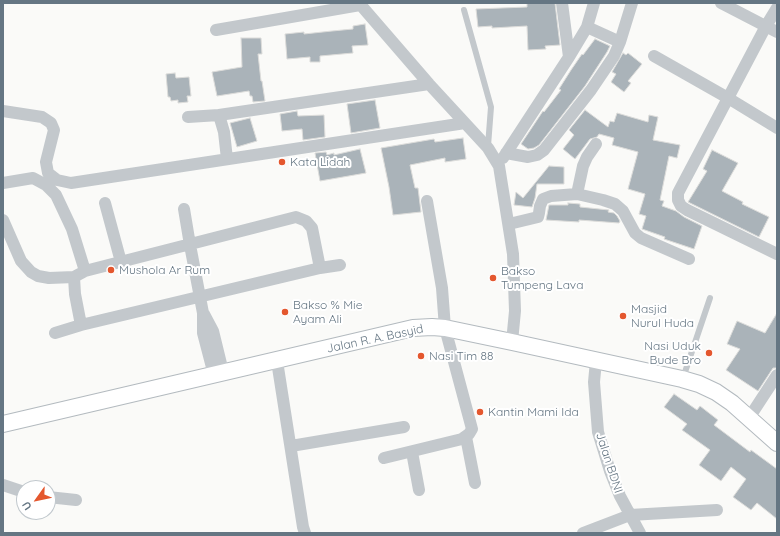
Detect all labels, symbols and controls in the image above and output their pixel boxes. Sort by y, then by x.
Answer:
place label: Kata Lidah [290,155,350,169]
marker: Kata Lidah [277,157,287,167]
place label: Mushola Ar Rum [119,263,210,277]
place label: Bakso Tumpeng Lava [501,264,583,292]
marker: Mushola Ar Rum [106,265,116,275]
marker: Bakso Tumpeng Lava [488,273,498,283]
place label: Bakso % Mie Ayam Ali [293,298,362,326]
place label: Masjid Nurul Huda [631,302,694,330]
marker: Bakso % Mie Ayam Ali [280,307,290,317]
marker: Masjid Nurul Huda [618,311,628,321]
street label: Jalan R. A. Basyid [325,322,425,356]
place label: Nasi Uduk Bude Bro [644,339,701,367]
marker: Nasi Uduk Bude Bro [704,348,714,358]
place label: Nasi Tim 88 [429,349,493,363]
marker: Nasi Tim 88 [416,351,426,361]
place label: Kantin Mami Ida [488,405,579,419]
marker: Kantin Mami Ida [475,407,485,417]
street label: Jalan BDNI [592,431,626,495]
north arrow [16,480,56,520]
text: U [19,499,35,513]

